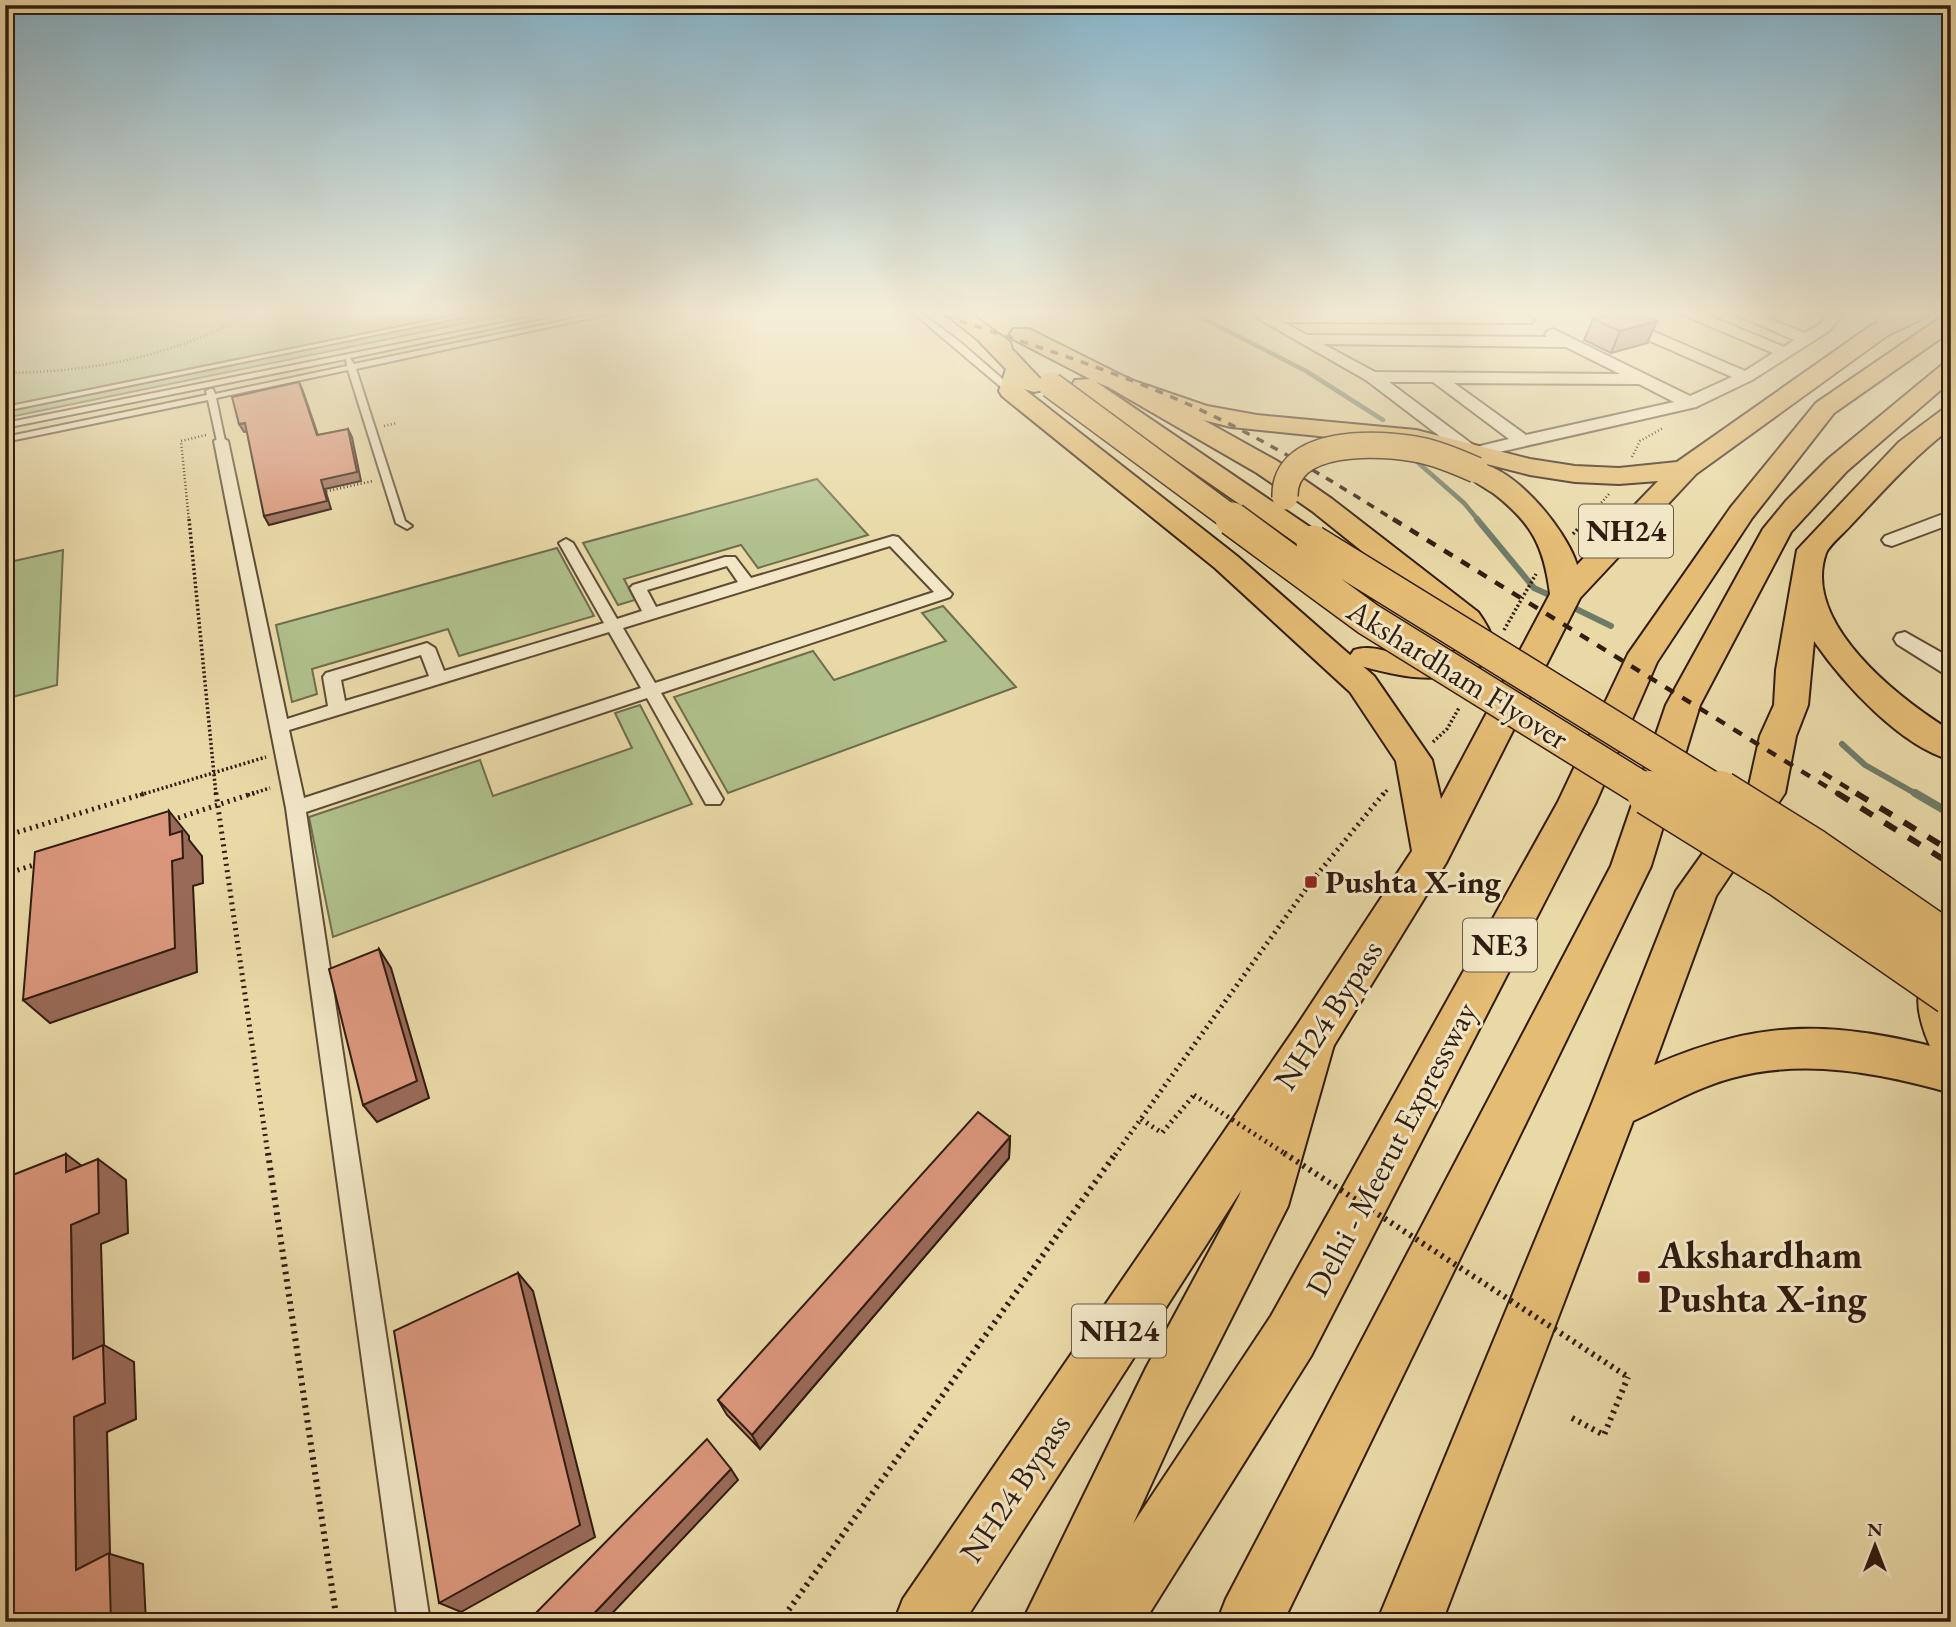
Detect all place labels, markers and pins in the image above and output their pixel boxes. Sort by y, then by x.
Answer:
place label: Pushta X-ing [1325,861,1502,903]
marker: Pushta X-ing [1303,874,1319,890]
place label: Akshardham Pushta X-ing [1657,1230,1868,1323]
marker: Akshardham Pushta X-ing [1636,1269,1652,1285]

